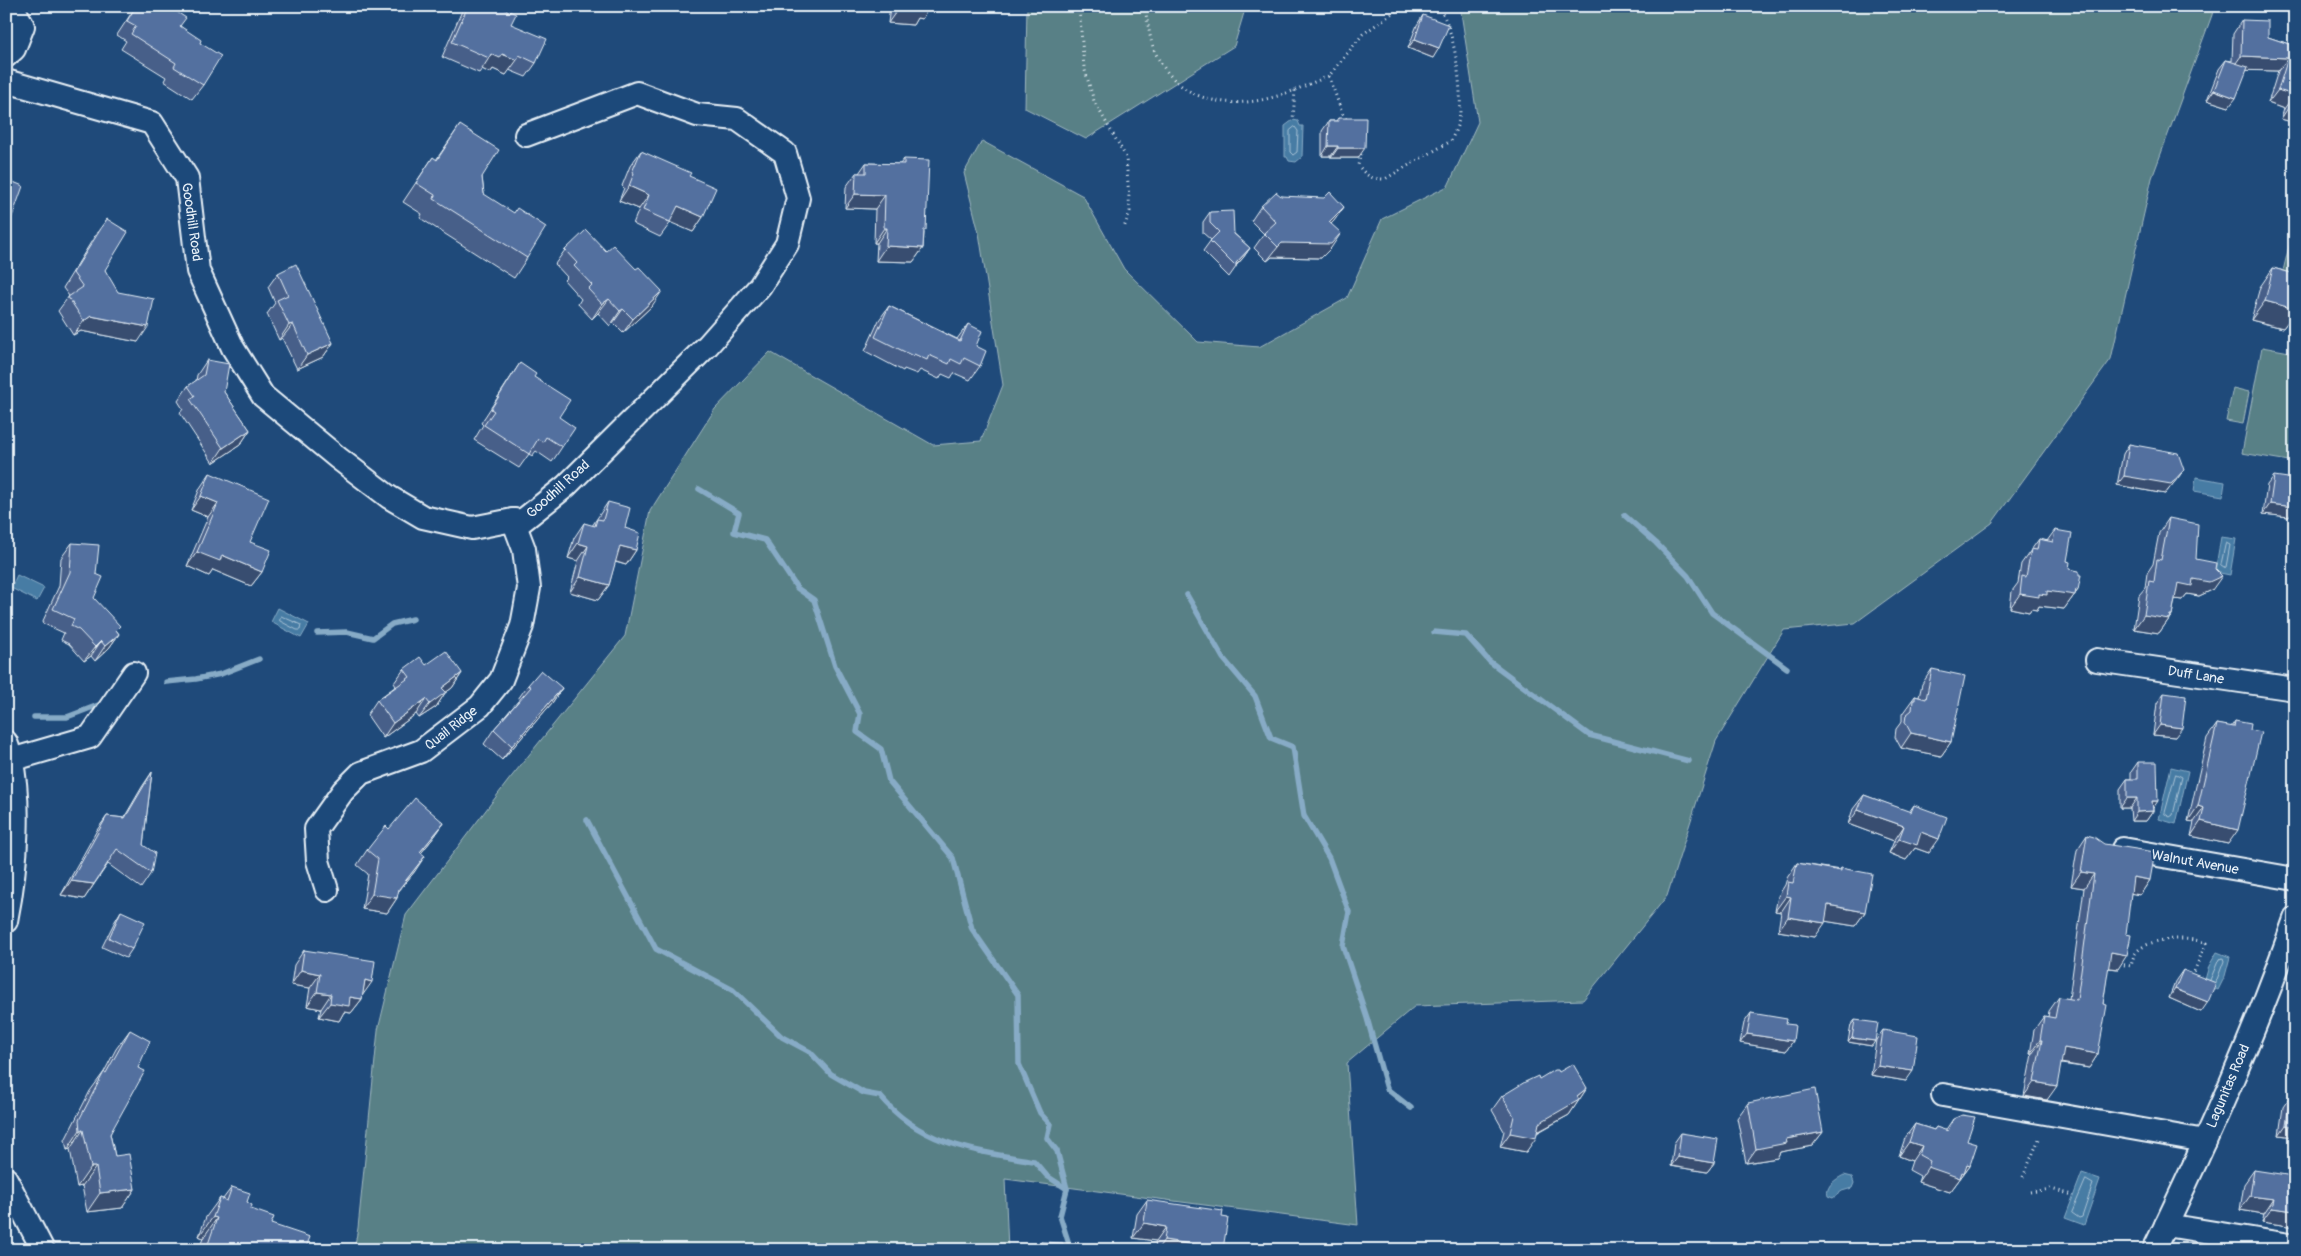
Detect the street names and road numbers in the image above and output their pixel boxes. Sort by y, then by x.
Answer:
street label: Goodhill Road [178,182,206,262]
street label: Goodhill Road [523,456,593,522]
street label: Duff Lane [2167,662,2225,688]
street label: Quail Ridge [421,702,481,754]
street label: Walnut Avenue [2150,846,2240,878]
street label: Lagunitas Road [2203,1041,2253,1130]

